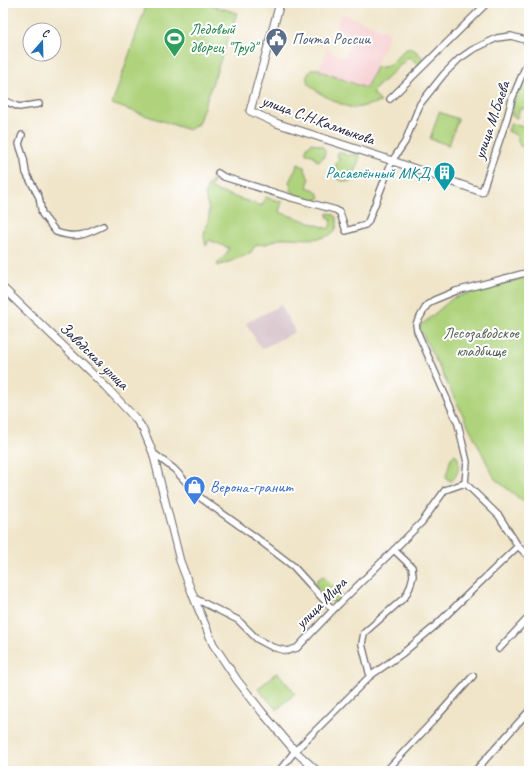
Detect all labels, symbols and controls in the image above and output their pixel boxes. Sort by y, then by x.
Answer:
place label: Ледовый дворец "Труд" [190,19,261,57]
north arrow [22,22,62,62]
text: С [40,25,52,41]
sports icon: Ледовый дворец "Труд" [162,25,188,58]
public building icon: Почта России [264,26,290,59]
place label: Почта России [292,29,371,49]
street label: улица М.Баева [469,77,515,163]
street label: улица С.Н.Калмыкова [258,90,379,150]
building icon: Расаелённый МКД [432,160,458,193]
place label: Расаелённый МКД [326,163,431,183]
street label: Заводская улица [55,318,134,395]
park label: Лесозаводское кладбище [443,323,521,361]
shop icon: Верона-гранит [182,474,208,507]
place label: Верона-гранит [210,477,295,497]
street label: улица Мира [290,572,352,634]

